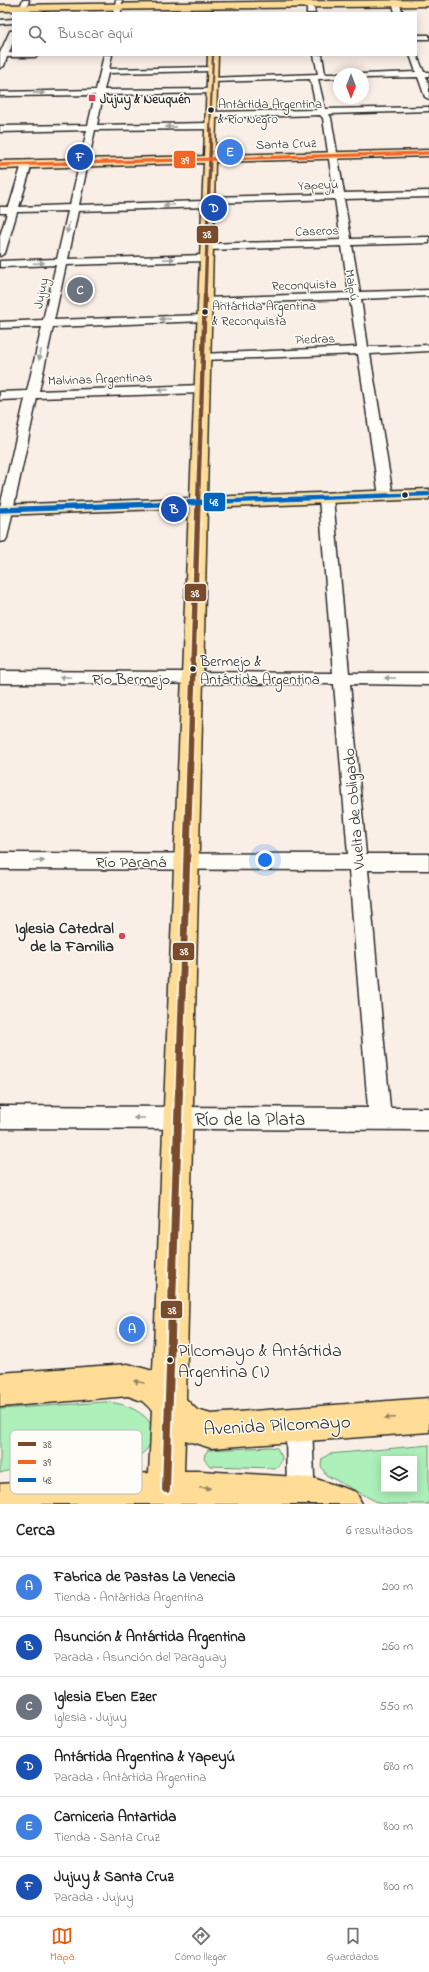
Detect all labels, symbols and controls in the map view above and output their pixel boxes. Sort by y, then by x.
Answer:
search box [12,12,417,56]
icon: search [26,23,48,45]
text: Buscar aquí [58,23,133,45]
north arrow [333,68,369,104]
one-way arrow [33,90,46,96]
place label: Jujuy & Neuquén [100,90,191,111]
marker: Jujuy & Neuquén [87,93,97,103]
place label: Antártida Argentina & Río Negro [218,95,322,130]
marker: Antártida Argentina & Río Negro [206,105,216,115]
one-way arrow [164,124,177,130]
street label: Santa Cruz [256,134,317,155]
pin: E [217,137,243,167]
pin: F [67,142,93,172]
line badge: 39 [173,150,196,169]
text: 39 [180,153,190,169]
street label: Yapeyú [297,175,339,197]
pin: D [201,193,227,223]
one-way arrow [162,202,175,208]
street label: Caseros [295,221,340,242]
one-way arrow [65,222,71,234]
line badge: 38 [196,225,219,244]
text: 38 [202,227,212,243]
one-way arrow [163,256,176,262]
one-way arrow [33,259,45,266]
street label: Maipú [340,268,363,302]
pin: C [67,275,93,305]
street label: Reconquista [271,275,337,296]
street label: Jujuy [29,276,55,311]
place label: Antártida Argentina & Reconquista [212,297,316,331]
marker: Antártida Argentina & Reconquista [200,307,210,317]
one-way arrow [159,316,171,323]
street label: Piedras [295,329,336,350]
one-way arrow [37,349,43,361]
street label: Malvinas Argentinas [47,368,153,392]
one-way arrow [156,387,169,393]
unlabelled marker [400,490,410,500]
line badge: 48 [203,492,226,512]
pin: B [161,494,187,524]
text: 48 [209,495,219,511]
line badge: 38 [184,583,207,602]
text: 38 [190,586,200,602]
place label: Bermejo & Antártida Argentina [199,651,320,692]
marker: Bermejo & Antártida Argentina [188,664,198,674]
street label: Río Bermejo [92,668,170,692]
one-way arrow [58,674,71,680]
one-way arrow [383,675,396,681]
street label: Vuelta de Obligado [338,747,372,872]
your location [255,850,275,870]
street label: Río Paraná [96,851,166,875]
one-way arrow [33,858,46,864]
place label: Iglesia Catedral de la Familia [15,917,114,959]
marker: Iglesia Catedral de la Familia [117,931,127,941]
line badge: 38 [172,942,195,961]
text: 38 [179,944,189,960]
street label: Río de la Plata [195,1107,305,1134]
one-way arrow [132,1115,145,1121]
line badge: 38 [160,1300,183,1319]
text: 38 [167,1303,177,1319]
pin: A [119,1314,145,1344]
place label: Pilcomayo & Antártida Argentina (I) [178,1339,342,1387]
marker: Pilcomayo & Antártida Argentina (I) [165,1355,175,1365]
one-way arrow [133,1378,145,1384]
street label: Avenida Pilcomayo [203,1409,352,1445]
one-way arrow [384,1414,396,1421]
legend [10,1430,142,1494]
text: 38 [43,1437,52,1453]
text: 39 [43,1455,52,1471]
map controls [381,1456,417,1492]
button: layers [381,1456,417,1492]
text: 48 [43,1473,52,1489]
one-way arrow [199,1485,212,1491]
text: Cerca [16,1518,55,1543]
text: 6 resultados [346,1521,413,1540]
text: Fabrica de Pastas La Venecia [54,1566,235,1588]
text: A [25,1577,33,1596]
text: 200 m [382,1577,413,1596]
text: Tienda · Antártida Argentina [54,1588,204,1607]
text: Asunción & Antártida Argentina [54,1626,246,1648]
text: B [25,1637,33,1656]
text: 260 m [382,1637,413,1656]
text: Parada · Asunción del Paraguay [54,1648,226,1667]
text: Iglesia Eben Ezer [54,1686,157,1708]
text: C [25,1697,33,1716]
text: 550 m [379,1697,413,1716]
text: Iglesia · Jujuy [54,1708,127,1727]
text: Antártida Argentina & Yapeyú [54,1746,235,1768]
text: D [24,1757,34,1776]
text: 680 m [383,1757,413,1776]
text: Parada · Antártida Argentina [54,1768,206,1787]
text: Carniceria Antartida [54,1806,176,1828]
text: E [25,1817,33,1836]
text: 800 m [384,1817,413,1836]
text: Tienda · Santa Cruz [54,1828,160,1847]
text: Jujuy & Santa Cruz [54,1866,174,1888]
text: F [25,1877,33,1896]
text: 800 m [384,1877,413,1896]
text: Parada · Jujuy [54,1888,133,1907]
tab: Mapa [50,1925,75,1965]
tab: Cómo llegar [175,1925,227,1965]
tab: Guardados [327,1925,379,1965]

